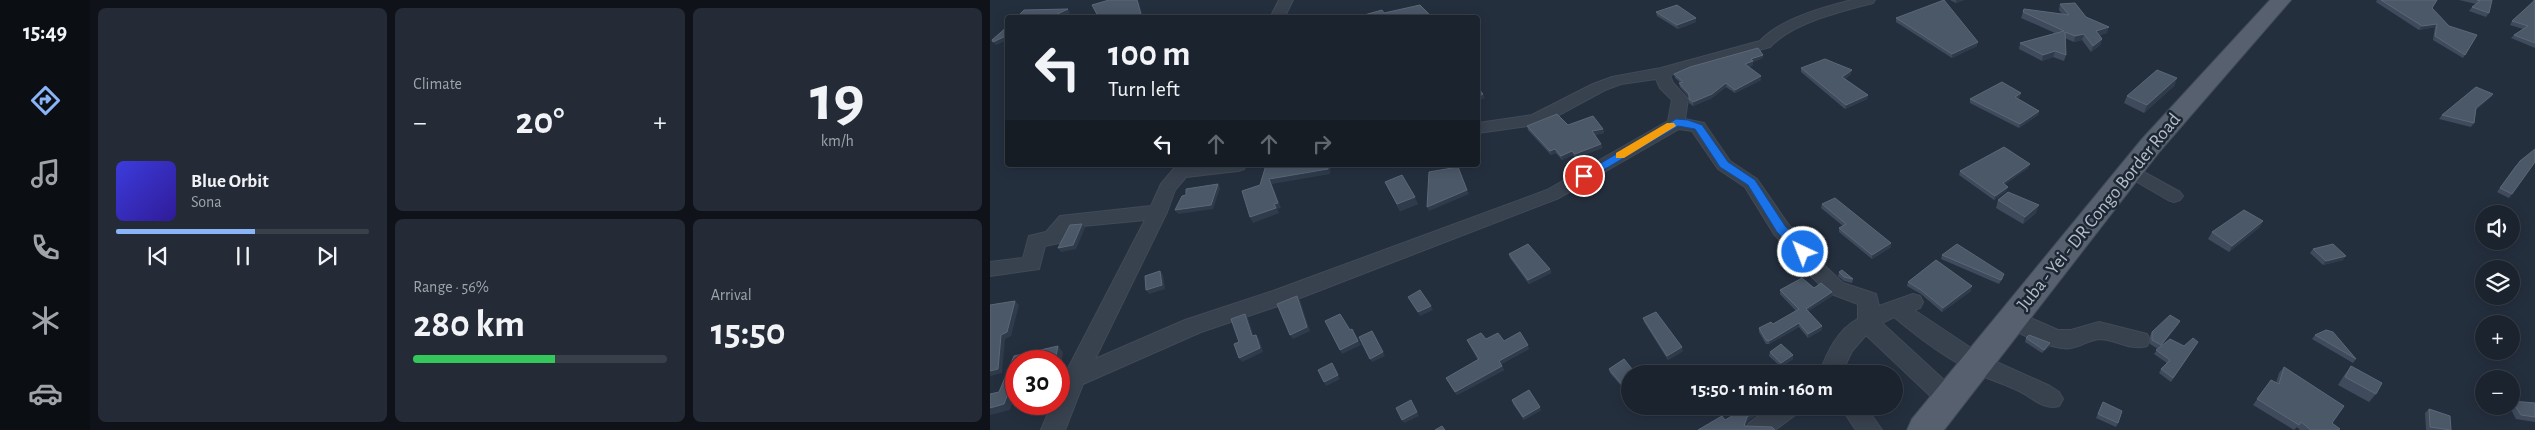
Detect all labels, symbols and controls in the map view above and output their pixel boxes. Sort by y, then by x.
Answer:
text: 15:49 [23,21,67,43]
icon: left [1025,35,1090,100]
text: 100 m [1108,37,1191,72]
text: 19 [810,67,865,132]
text: Climate [413,76,462,92]
text: Turn left [1108,78,1180,100]
icon: directions [28,83,63,118]
text: 20° [516,103,564,141]
text: − [413,109,427,137]
text: + [653,109,667,137]
street label: Juba - Yei - DR Congo Border Road [2014,110,2184,314]
icon: left [1149,130,1177,158]
icon: ahead [1202,130,1230,158]
icon: ahead [1255,130,1283,158]
icon: right [1308,130,1336,158]
text: km/h [821,133,854,149]
pin [1563,155,1605,197]
icon: music [28,156,63,191]
icon: arrive [1570,162,1598,190]
text: Blue Orbit [191,172,269,191]
text: Sona [191,194,222,210]
map controls [2475,205,2520,415]
button: sound [2475,205,2520,250]
position arrow [1776,225,1828,277]
icon: phone [28,230,63,265]
icon: previous [144,242,172,270]
icon: pause [229,242,257,270]
icon: next [313,242,341,270]
button: layers [2475,260,2520,305]
text: Range · 56% [413,279,489,295]
text: Arrival [711,287,752,303]
icon: climate [28,303,63,338]
text: 280 km [413,306,525,344]
text: 15:50 [711,314,786,352]
button: + [2475,315,2520,360]
speed limit sign: 30 [1005,350,1070,415]
button: − [2475,370,2520,415]
icon: car [28,376,63,411]
text: 15:50 · 1 min · 160 m [1691,380,1833,399]

